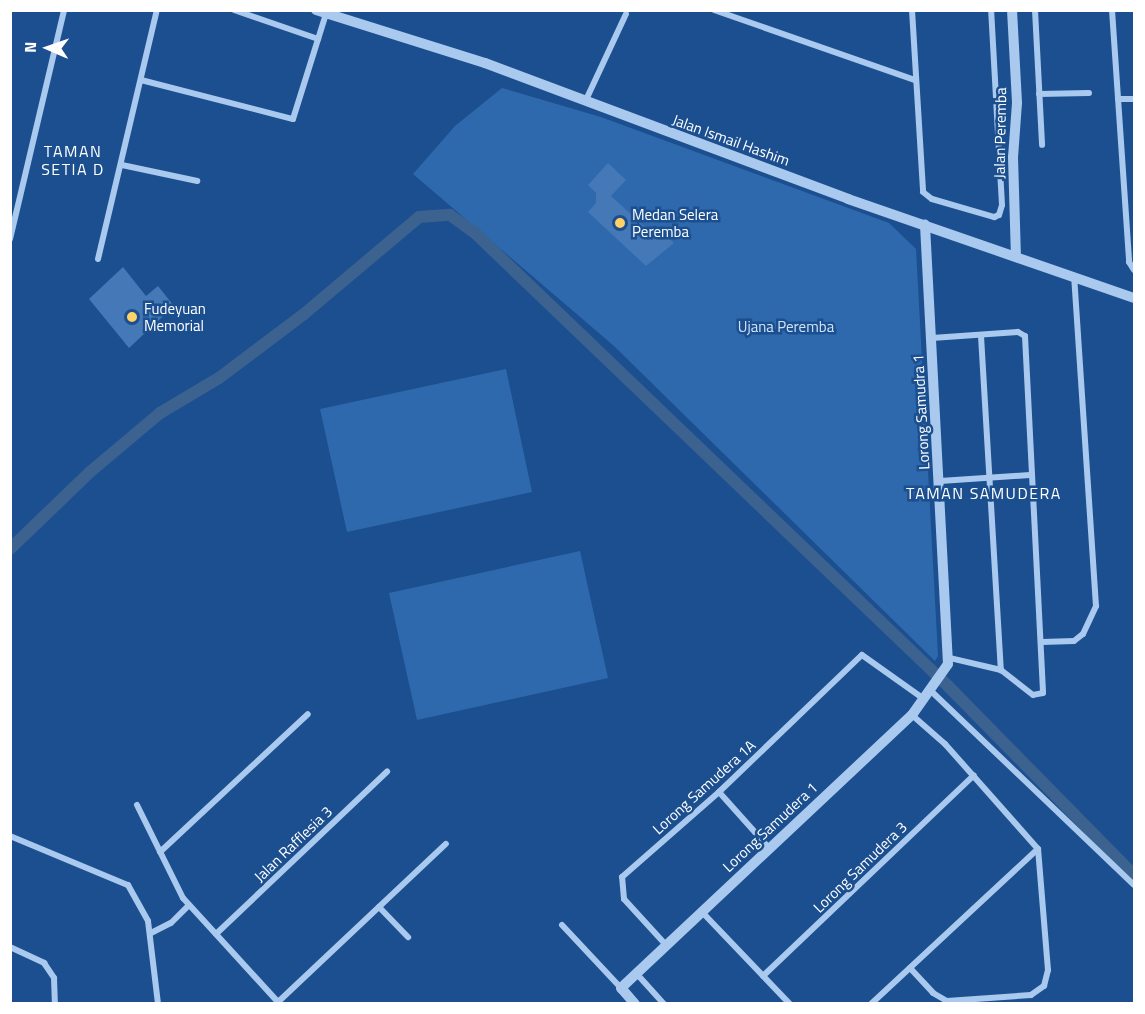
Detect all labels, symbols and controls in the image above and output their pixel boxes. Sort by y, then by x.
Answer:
north arrow [18,18,78,78]
text: N [18,41,42,53]
street label: Jalan Peremba [990,87,1010,179]
street label: Jalan Ismail Hashim [670,110,792,170]
district label: TAMAN SETIA D [41,141,105,179]
place label: Medan Selera Peremba [632,205,718,240]
marker: Medan Selera Peremba [613,216,627,230]
place label: Fudeyuan Memorial [144,299,206,334]
marker: Fudeyuan Memorial [125,310,139,324]
park label: Ujana Peremba [738,318,834,336]
street label: Lorong Samudra 1 [909,354,933,470]
district label: TAMAN SAMUDERA [906,483,1062,503]
street label: Lorong Samudera 1A [649,736,759,838]
street label: Lorong Samudera 1 [719,778,821,876]
street label: Jalan Rafflesia 3 [250,802,336,886]
street label: Lorong Samudera 3 [809,818,911,916]

